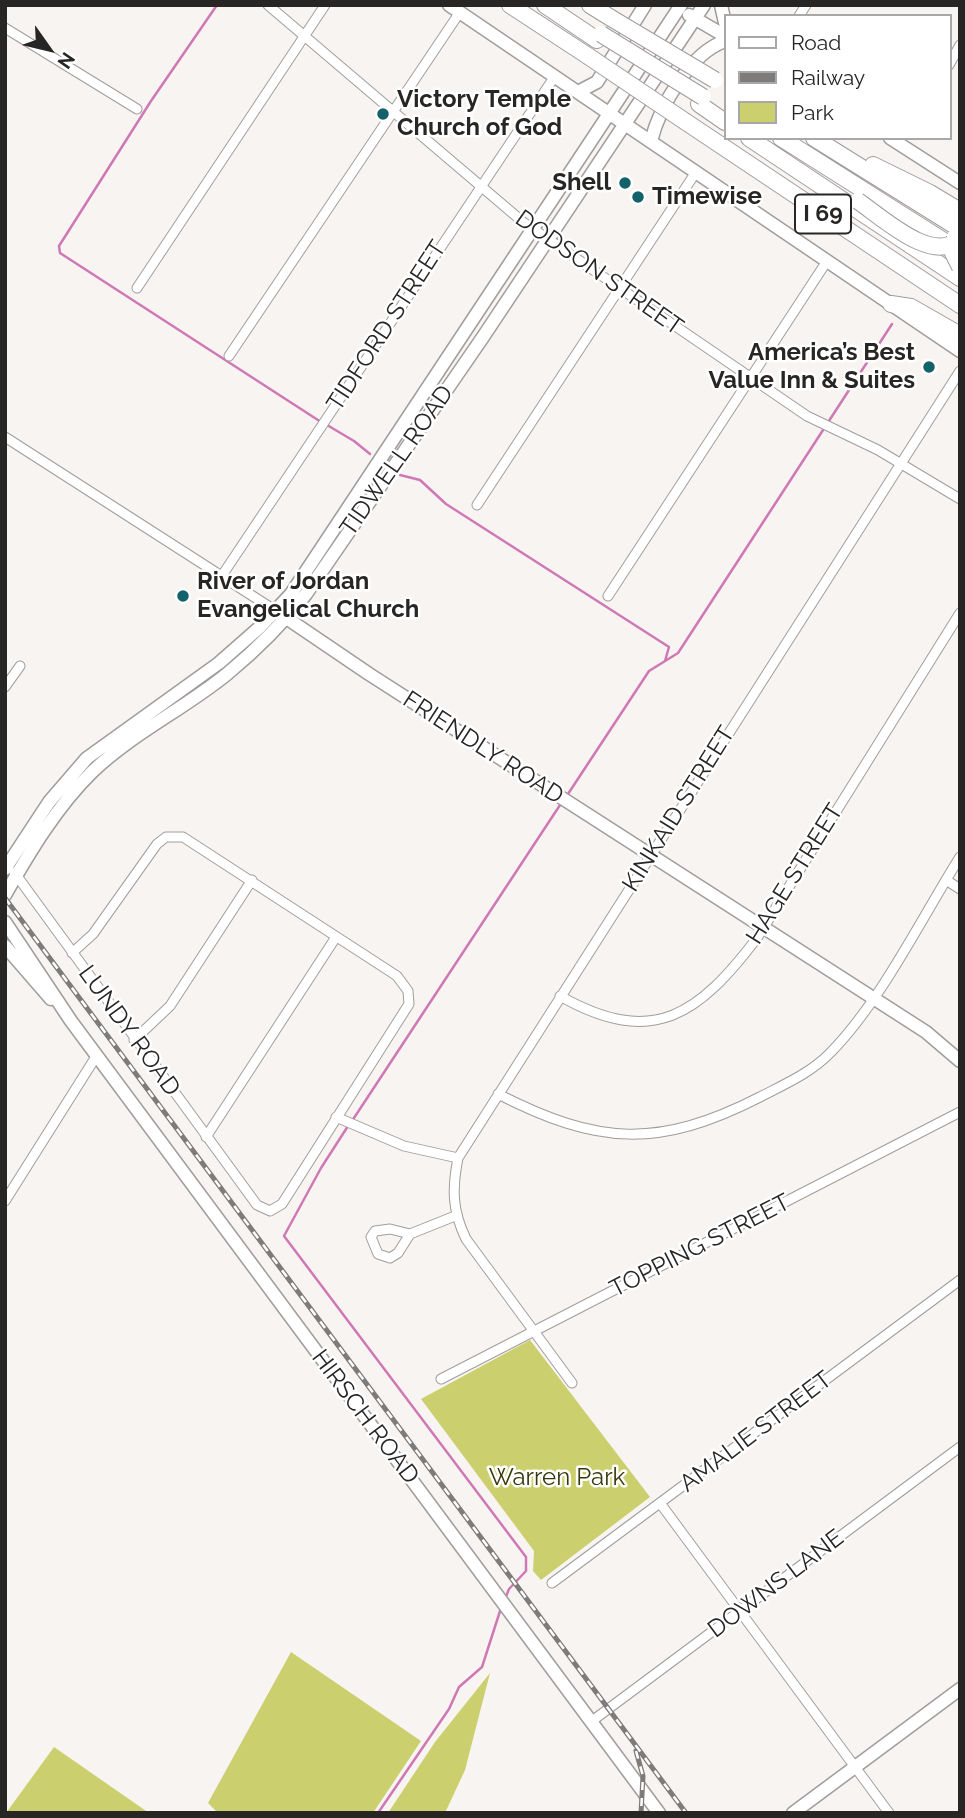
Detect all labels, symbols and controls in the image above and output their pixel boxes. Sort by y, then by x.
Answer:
north arrow [14,14,84,84]
legend [724,14,951,140]
text: Road [791,30,841,55]
text: N [53,49,80,73]
text: Railway [791,65,865,90]
place label: Victory Temple Church of God [397,86,571,142]
text: Park [791,100,834,125]
marker: Victory Temple Church of God [375,106,391,122]
place label: Shell [552,169,611,197]
marker: Shell [617,175,633,191]
place label: Timewise [652,183,762,211]
marker: Timewise [630,189,646,205]
road number: I 69 [795,195,851,234]
street label: DODSON STREET [510,204,688,342]
street label: TIDFORD STREET [321,235,453,417]
place label: America’s Best Value Inn & Suites [708,339,915,395]
marker: America’s Best Value Inn & Suites [921,359,937,375]
street label: TIDWELL ROAD [334,380,460,542]
place label: River of Jordan Evangelical Church [197,568,419,624]
marker: River of Jordan Evangelical Church [175,588,191,604]
street label: FRIENDLY ROAD [397,685,569,811]
street label: KINKAID STREET [617,721,741,897]
street label: HAGE STREET [740,799,850,949]
street label: LUNDY ROAD [72,960,186,1102]
street label: TOPPING STREET [605,1188,795,1304]
street label: HIRSCH ROAD [305,1344,425,1490]
street label: AMALIE STREET [674,1365,838,1499]
park label: Warren Park [489,1464,625,1492]
street label: DOWNS LANE [703,1524,849,1644]

